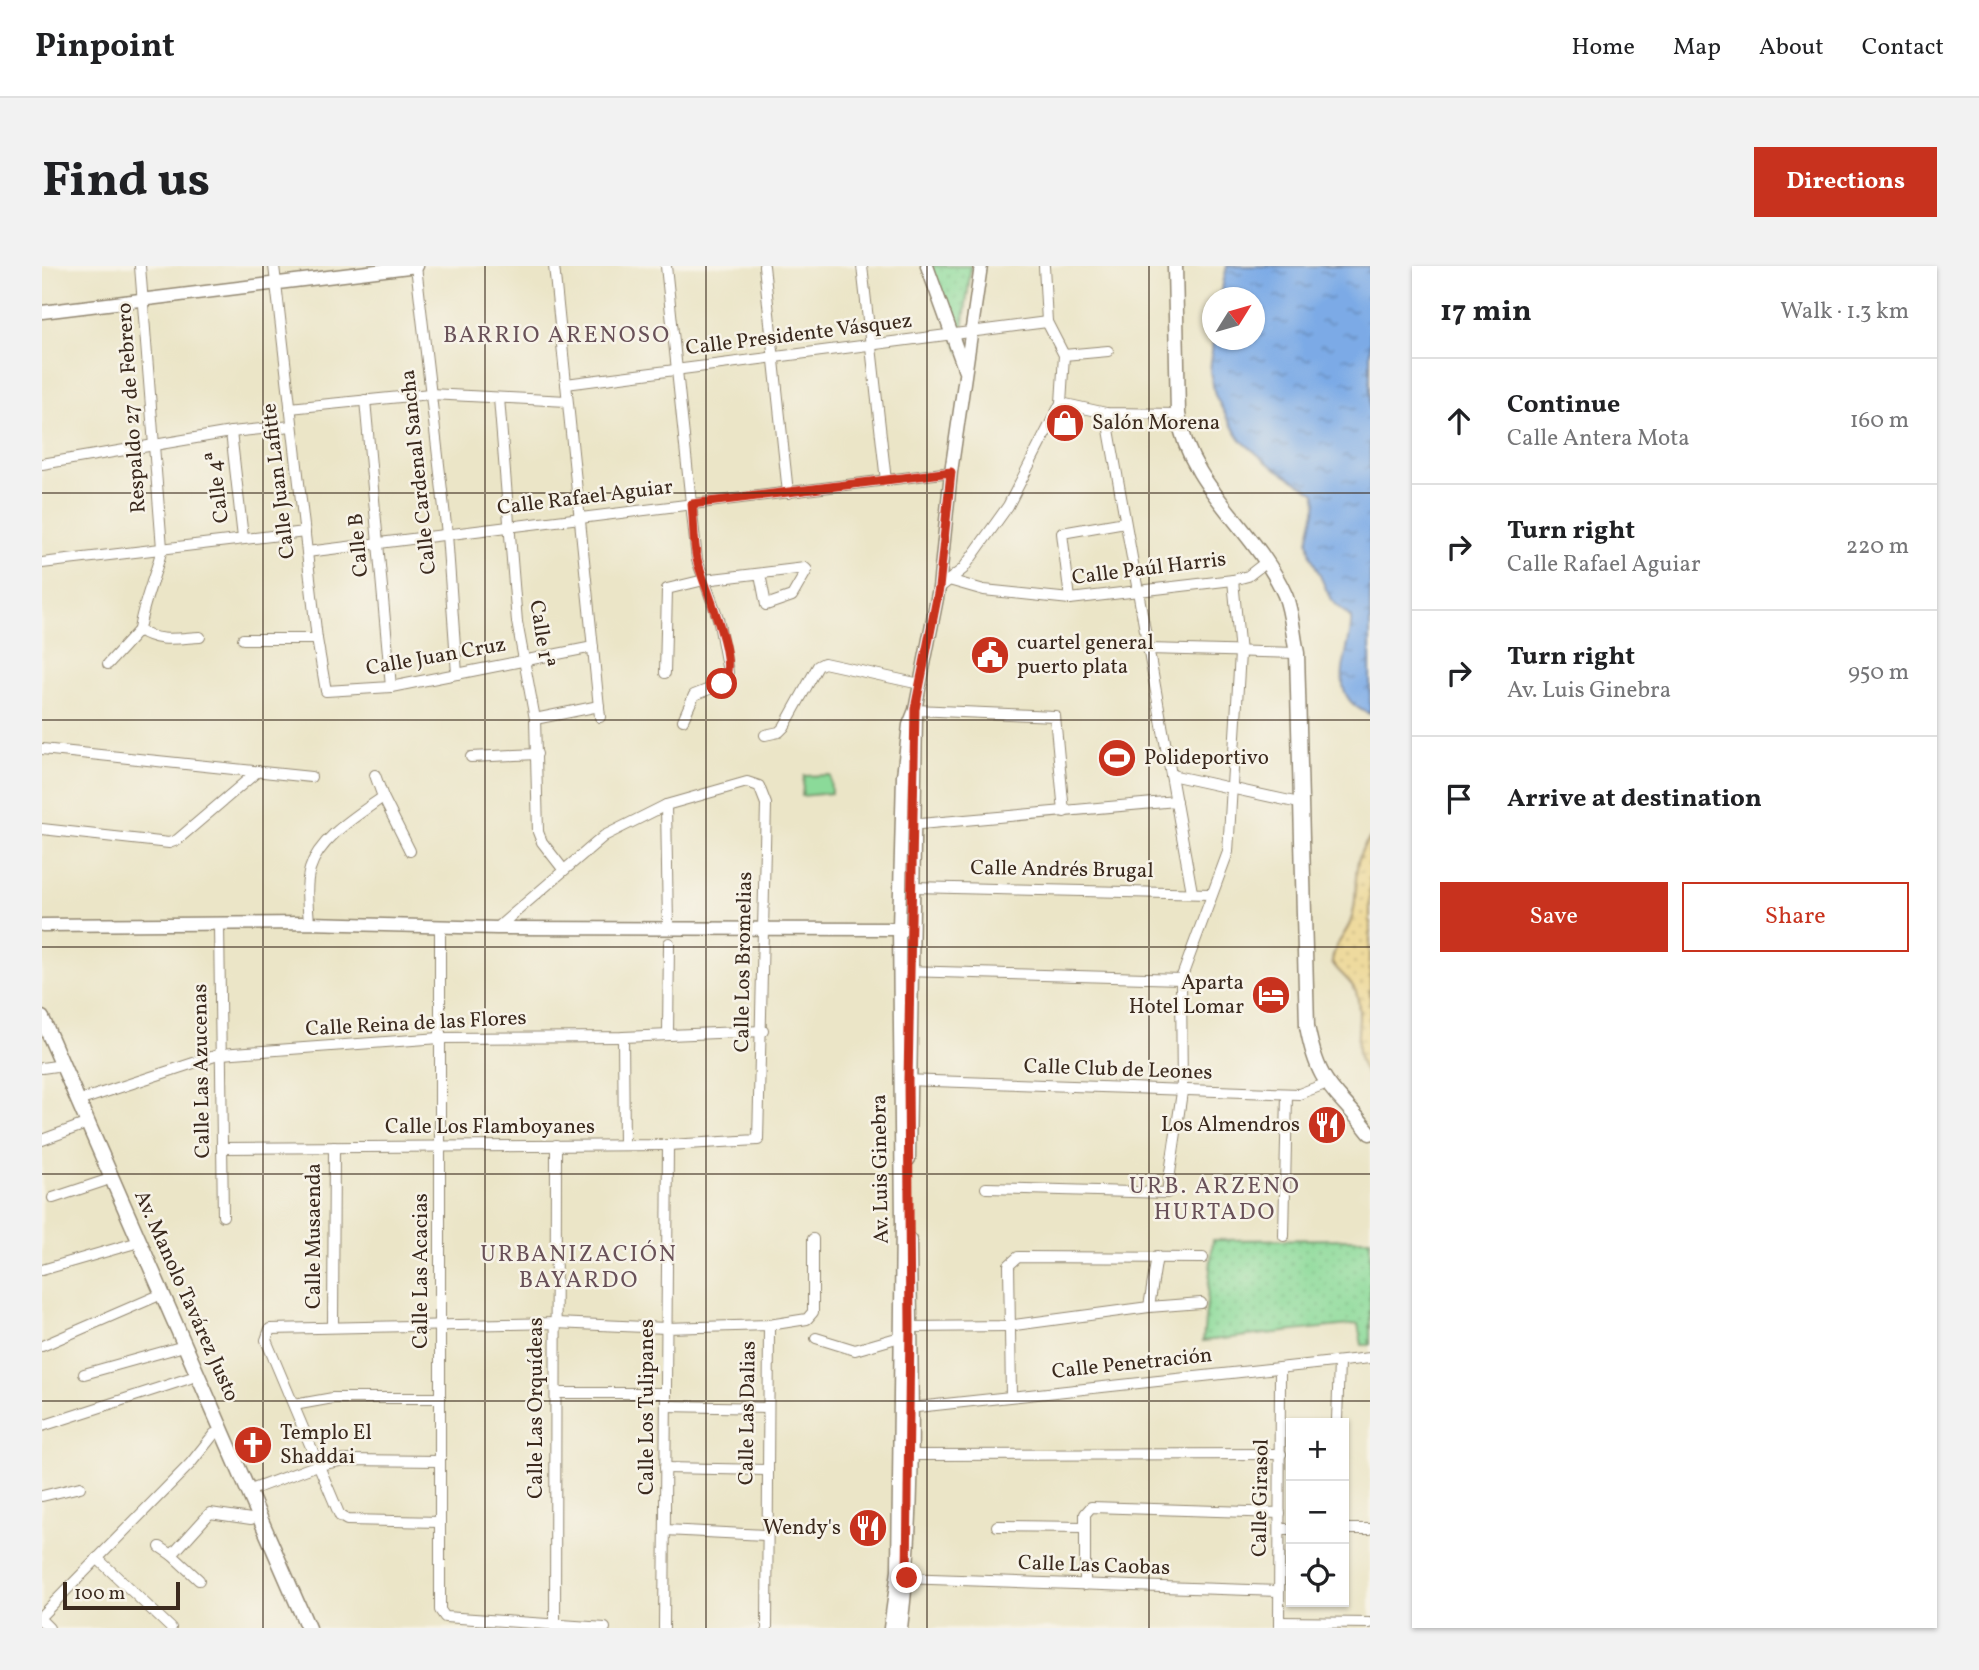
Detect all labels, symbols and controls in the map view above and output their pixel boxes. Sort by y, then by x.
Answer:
text: Pinpoint [35,25,175,71]
text: Home [1571,31,1635,65]
text: Map [1673,31,1721,65]
text: About [1759,31,1824,65]
text: Contact [1862,31,1944,65]
button: Directions [1754,147,1937,217]
text: Find us [42,148,210,217]
north arrow [1202,287,1265,350]
text: 17 min [1440,291,1532,333]
text: Walk · 1.3 km [1780,296,1909,328]
street label: Respaldo 27 de Febrero [110,302,154,514]
street label: Calle Presidente Vásquez [684,307,914,363]
district label: BARRIO ARENOSO [443,320,671,352]
street label: Calle Cardenal Sancha [394,368,444,576]
text: Continue [1507,387,1620,423]
street label: Calle Juan Lafitte [255,402,303,560]
shop icon: Salón Morena [1044,402,1086,444]
icon: ahead [1440,402,1478,440]
text: 160 m [1850,405,1909,437]
place label: Salón Morena [1092,409,1220,438]
text: Calle Antera Mota [1507,423,1690,455]
street label: Calle 4ª [199,449,237,525]
street label: Calle Rafael Aguiar [496,473,675,523]
street label: Calle B [342,512,376,578]
text: Turn right [1507,513,1635,549]
icon: right [1440,528,1478,566]
text: 220 m [1846,531,1909,563]
street label: Calle Paúl Harris [1070,545,1228,593]
text: Calle Rafael Aguiar [1507,549,1701,581]
street label: Calle 1ª [521,598,561,670]
place label: cuartel general puerto plata [1017,629,1154,682]
street label: Calle Juan Cruz [364,630,508,684]
public building icon: cuartel general puerto plata [969,634,1011,676]
text: Turn right [1507,639,1635,675]
icon: right [1440,654,1478,692]
text: 950 m [1848,657,1909,689]
route start [706,668,737,699]
text: Av. Luis Ginebra [1507,675,1671,707]
sports icon: Polideportivo [1096,737,1138,779]
place label: Polideportivo [1144,744,1269,773]
icon: arrive [1440,780,1478,818]
text: Arrive at destination [1507,781,1762,817]
street label: Calle Andrés Brugal [970,854,1154,886]
street label: Calle Los Bromelias [728,871,760,1053]
button: Save [1440,882,1668,952]
button: Share [1682,882,1909,952]
place label: Aparta Hotel Lomar [1129,969,1244,1022]
hotel icon: Aparta Hotel Lomar [1250,974,1292,1016]
street label: Calle Las Azucenas [186,983,218,1159]
street label: Calle Reina de las Flores [305,1004,527,1044]
street label: Calle Club de Leones [1023,1052,1213,1088]
street label: Av. Luis Ginebra [865,1094,897,1244]
restaurant icon: Los Almendros [1306,1104,1348,1146]
place label: Los Almendros [1161,1111,1300,1140]
street label: Calle Los Flamboyanes [385,1113,595,1142]
street label: Calle Musaenda [300,1163,329,1309]
district label: URB. ARZENO HURTADO [1129,1171,1301,1229]
street label: Av. Manolo Tavárez Justo [126,1186,246,1406]
street label: Calle Las Acacias [407,1193,436,1349]
district label: URBANIZACIÓN BAYARDO [480,1239,678,1297]
street label: Calle Las Orquídeas [522,1317,551,1499]
street label: Calle Los Tulipanes [633,1319,662,1495]
street label: Calle Las Dalias [732,1341,764,1485]
street label: Calle Penetración [1050,1341,1214,1387]
map controls [1286,1418,1349,1607]
button: + [1286,1418,1349,1481]
place label: Templo El Shaddai [280,1419,372,1472]
church icon: Templo El Shaddai [232,1424,274,1466]
street label: Calle Girasol [1245,1439,1277,1557]
button: − [1286,1481,1349,1544]
restaurant icon: Wendy's [847,1507,889,1549]
place label: Wendy's [763,1514,841,1543]
button: locate [1286,1544,1349,1607]
street label: Calle Las Caobas [1017,1549,1171,1583]
route end [891,1562,922,1593]
scale bar [63,1579,180,1611]
text: 100 m [74,1581,125,1607]

